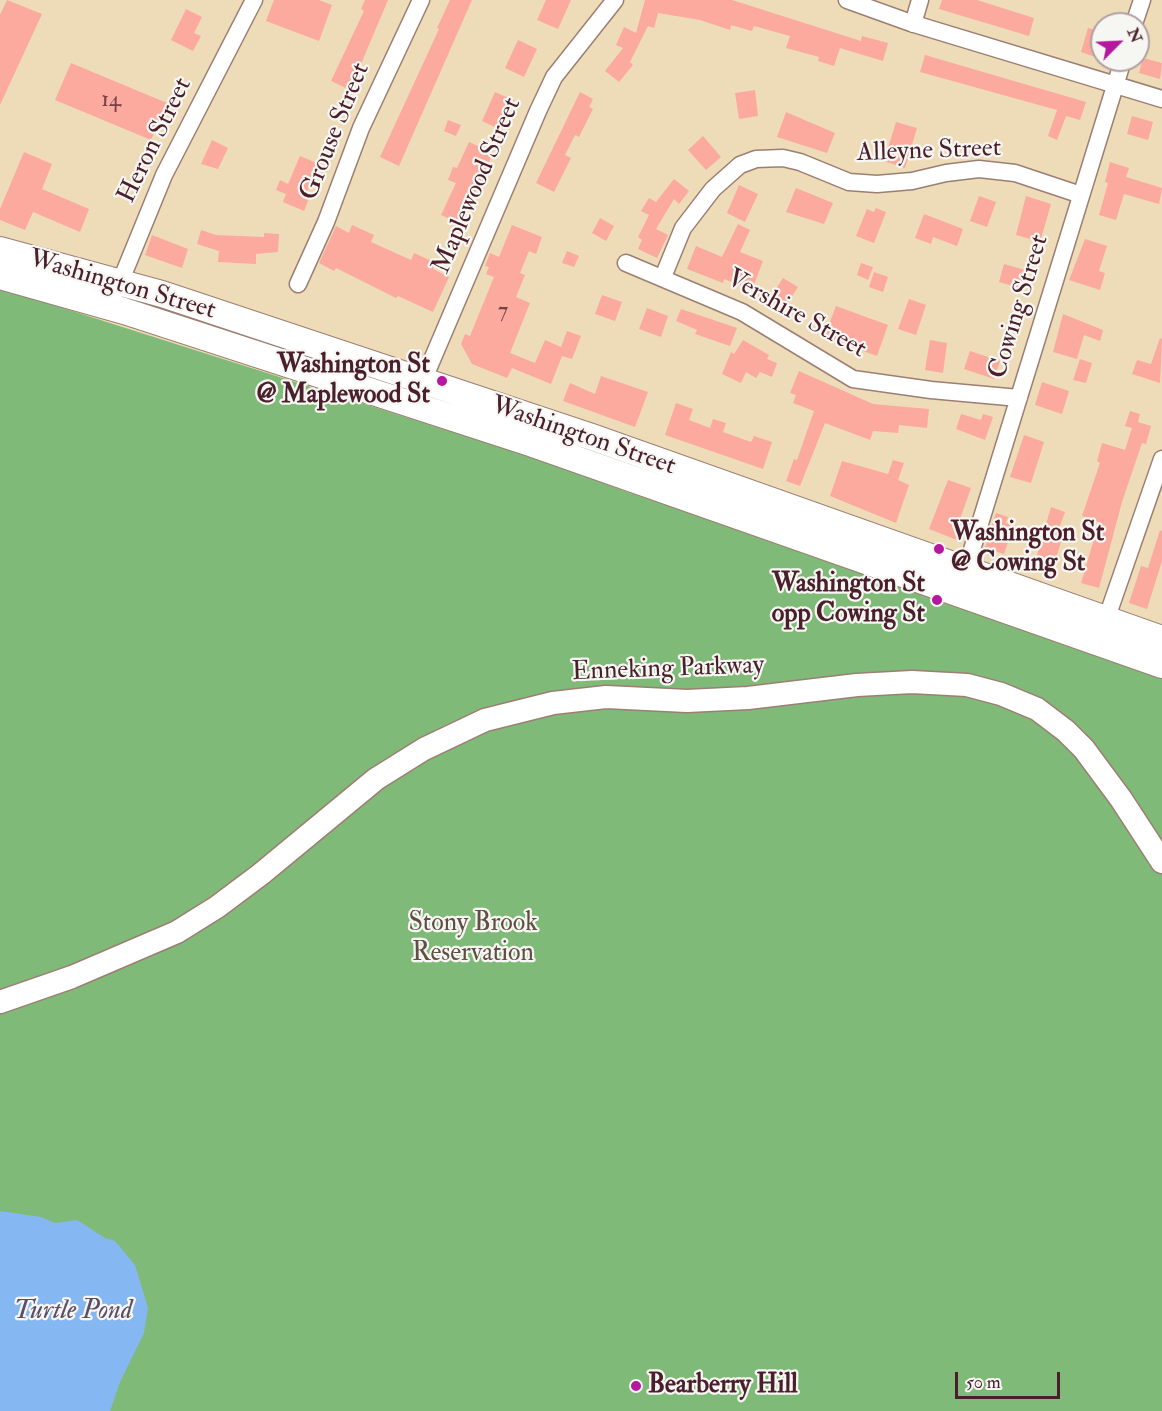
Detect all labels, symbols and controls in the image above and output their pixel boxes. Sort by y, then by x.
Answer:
north arrow [1090,12,1150,72]
text: N [1123,25,1147,46]
street label: Grouse Street [294,59,378,205]
street label: Heron Street [112,73,200,209]
house number: 14 [101,88,121,114]
street label: Maplewood Street [427,93,529,279]
street label: Alleyne Street [856,134,1002,170]
street label: Cowing Street [983,231,1057,383]
street label: Washington Street [25,244,219,328]
street label: Vershire Street [721,264,871,366]
house number: 7 [498,299,508,325]
place label: Washington St @ Maplewood St [256,350,430,412]
marker: Washington St @ Maplewood St [435,374,449,388]
street label: Washington Street [487,391,679,483]
place label: Washington St @ Cowing St [951,518,1104,580]
marker: Washington St @ Cowing St [932,542,946,556]
place label: Washington St opp Cowing St [772,569,925,630]
marker: Washington St opp Cowing St [930,593,944,607]
street label: Enneking Parkway [571,651,765,689]
park label: Stony Brook Reservation [408,908,538,970]
water label: Turtle Pond [14,1296,132,1328]
scale bar [958,1360,1063,1398]
place label: Bearberry Hill [648,1370,798,1402]
text: 50 m [966,1371,1001,1394]
marker: Bearberry Hill [629,1379,643,1393]

